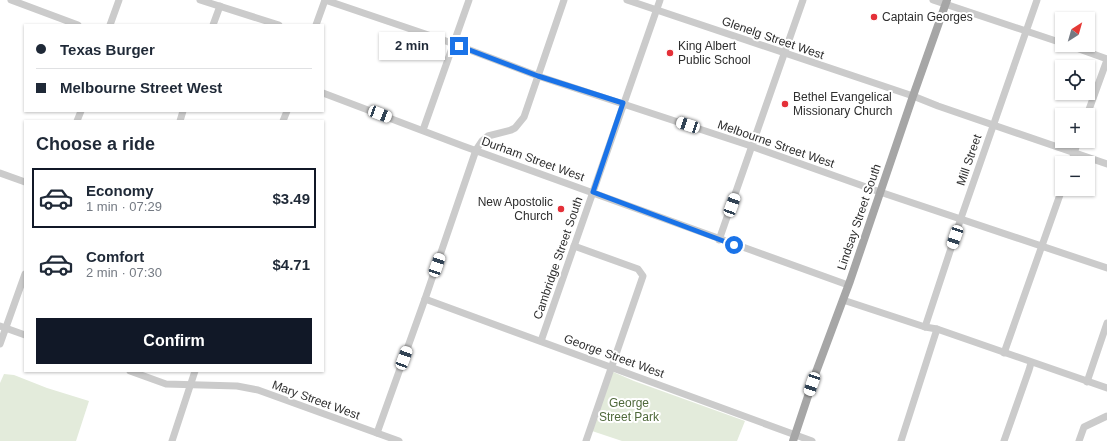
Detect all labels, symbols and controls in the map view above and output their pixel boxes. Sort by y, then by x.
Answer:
place label: Captain Georges [882,10,973,24]
marker: Captain Georges [869,12,879,22]
north arrow [1055,12,1095,52]
map controls [1055,12,1095,196]
street label: Glenelg Street West [720,14,827,62]
callout: 2 min [379,32,445,60]
route end [450,37,468,55]
text: 2 min [395,38,429,53]
place label: King Albert Public School [678,39,751,67]
text: Texas Burger [60,41,155,58]
marker: King Albert Public School [665,48,675,58]
button: locate [1055,60,1095,100]
text: Melbourne Street West [60,79,222,96]
place label: Bethel Evangelical Missionary Church [793,90,892,118]
marker: Bethel Evangelical Missionary Church [780,99,790,109]
car [367,104,393,124]
button: + [1055,108,1095,148]
car [675,116,701,134]
street label: Melbourne Street West [716,117,837,171]
street label: Mill Street [954,132,985,187]
text: Choose a ride [36,134,155,154]
street label: Durham Street West [480,134,587,184]
button: − [1055,156,1095,196]
street label: Lindsay Street South [834,162,884,272]
icon: car [38,180,74,216]
text: Economy [86,182,154,199]
text: $3.49 [272,190,310,207]
car [722,192,742,218]
place label: New Apostolic Church [478,195,553,223]
street label: Cambridge Street South [530,195,586,321]
text: 1 min · 07:29 [86,199,162,214]
marker: New Apostolic Church [556,204,566,214]
car [945,224,965,250]
route start [725,236,743,254]
icon: car [38,246,74,282]
text: Comfort [86,248,144,265]
car [427,252,447,278]
text: $4.71 [272,256,310,273]
text: 2 min · 07:30 [86,265,162,280]
button: Confirm [36,318,312,364]
street label: George Street West [562,331,667,381]
car [394,345,414,371]
car [802,371,822,397]
street label: Mary Street West [270,378,362,423]
park label: George Street Park [599,396,660,424]

